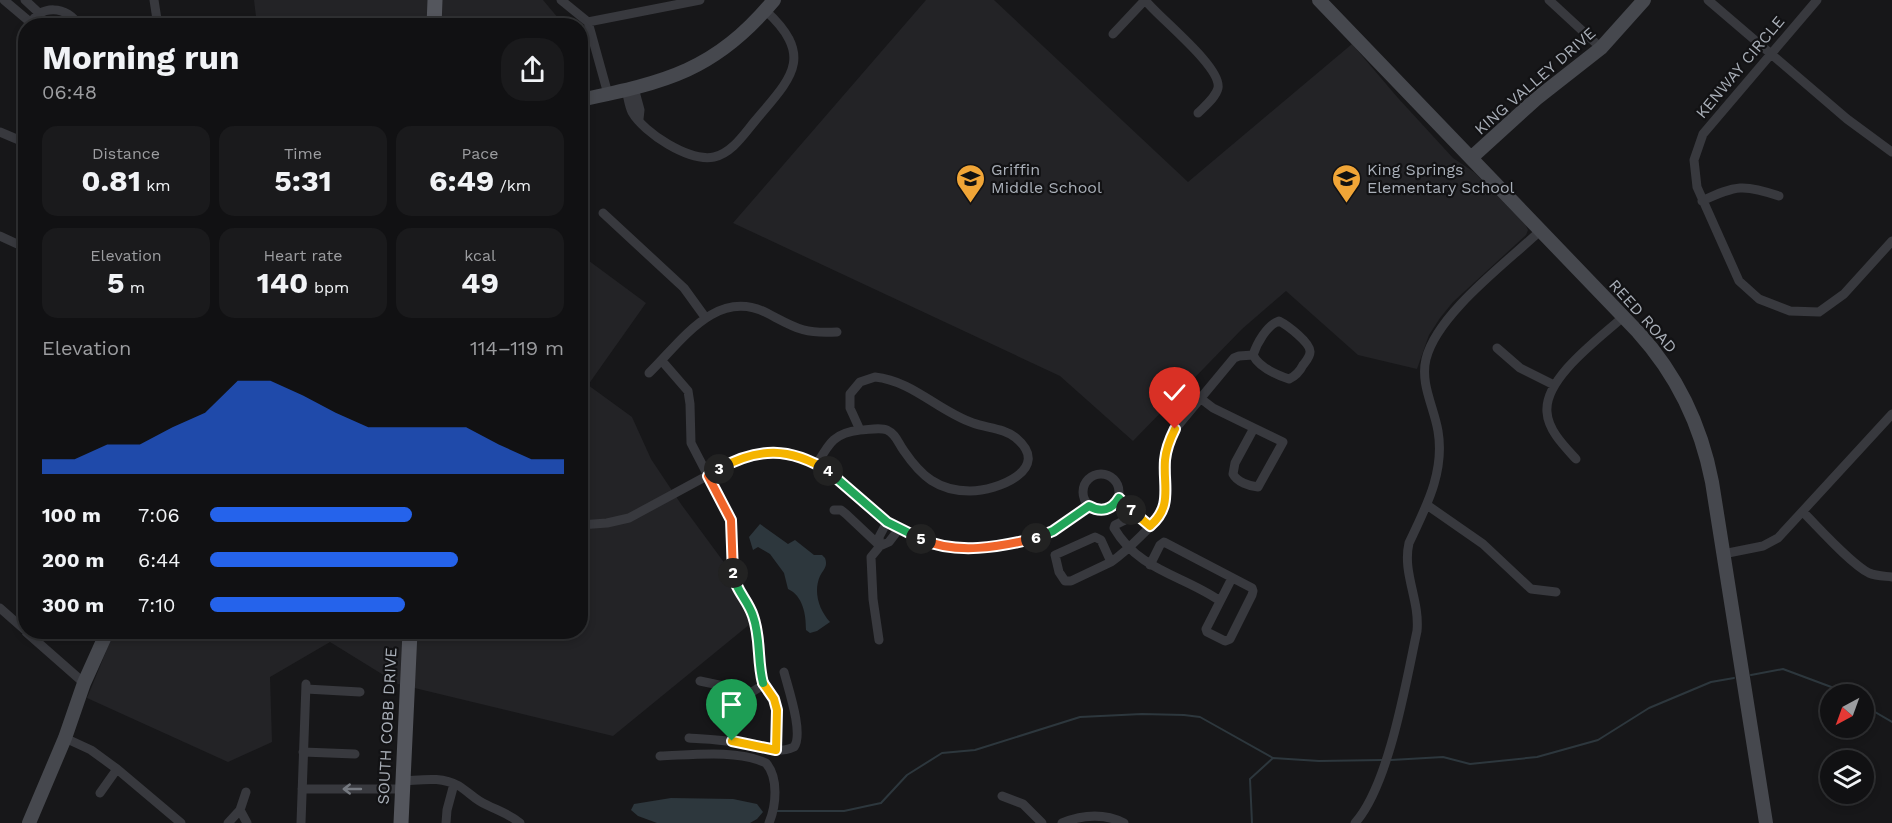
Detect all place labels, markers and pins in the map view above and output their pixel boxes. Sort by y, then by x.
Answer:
place label: Griffin Middle School [991,160,1102,197]
place label: King Springs Elementary School [1367,160,1515,197]
school or university icon: Griffin Middle School [954,162,986,204]
school or university icon: King Springs Elementary School [1330,162,1362,204]
pin [1149,367,1200,429]
pin: 3 [704,454,734,484]
pin: 4 [813,456,843,486]
pin: 7 [1116,495,1146,525]
pin: 6 [1021,523,1051,553]
pin: 5 [906,524,936,554]
pin: 2 [718,558,748,588]
pin [706,679,757,741]

